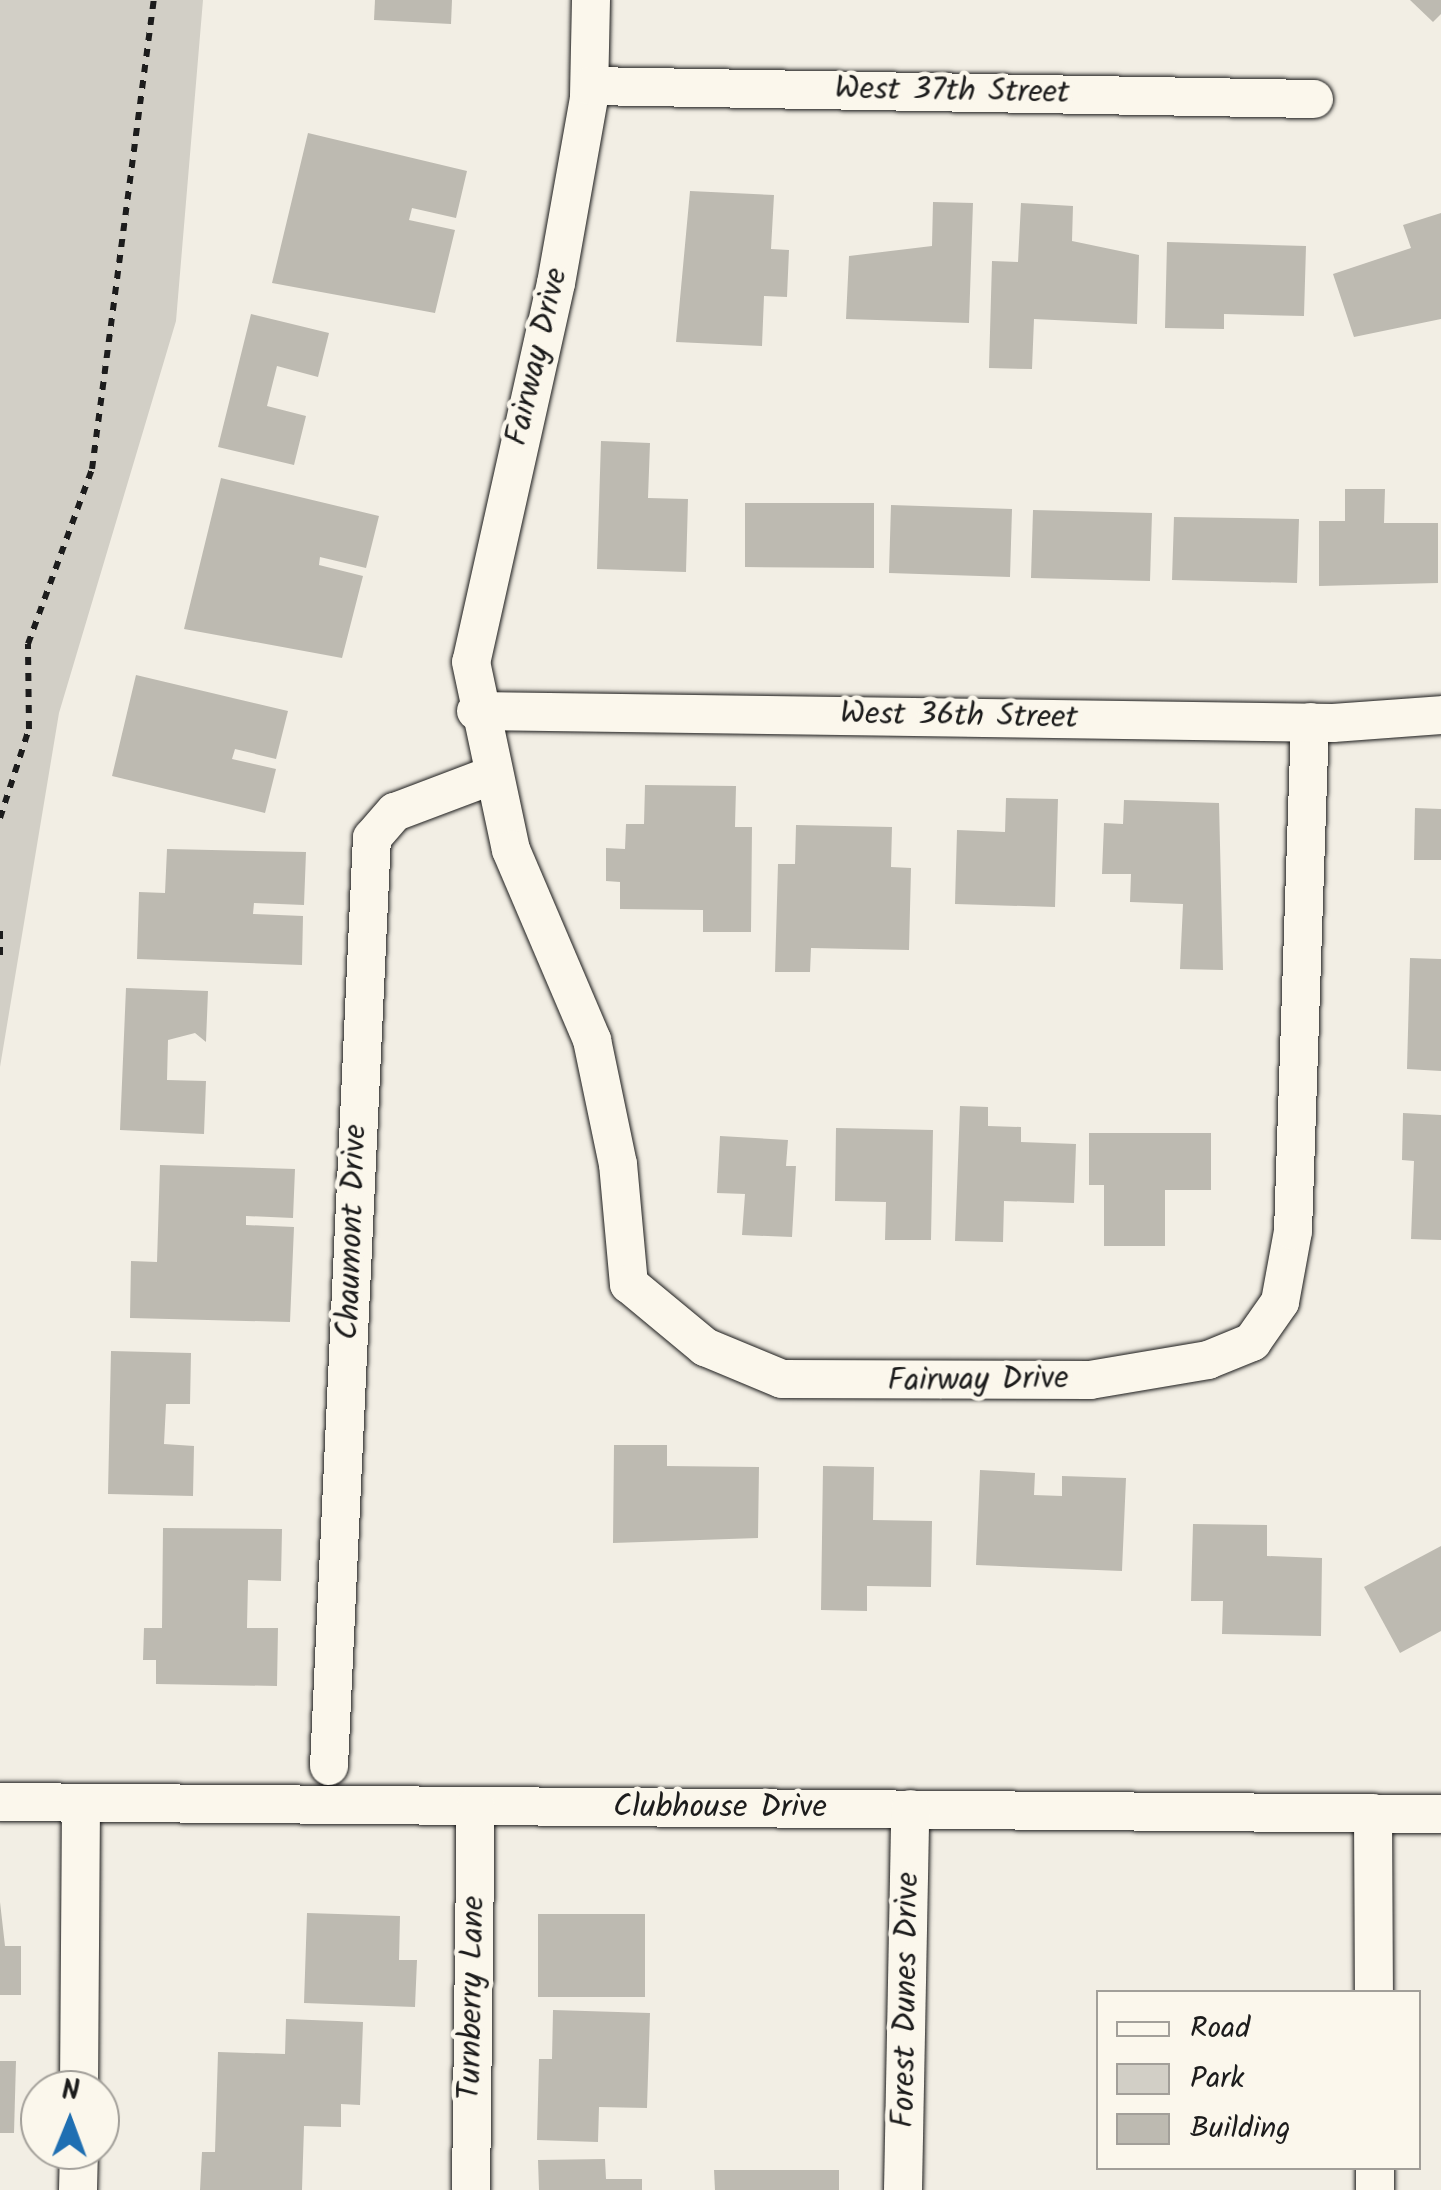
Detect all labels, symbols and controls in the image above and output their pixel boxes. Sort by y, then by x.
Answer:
street label: West 37th Street [834,71,1070,113]
street label: Fairway Drive [499,264,577,450]
street label: West 36th Street [840,696,1078,738]
street label: Chaumont Drive [330,1124,376,1340]
street label: Fairway Drive [887,1360,1069,1402]
street label: Clubhouse Drive [613,1789,827,1827]
street label: Forest Dunes Drive [886,1872,928,2128]
street label: Turnberry Lane [452,1896,494,2100]
legend [1096,1990,1421,2170]
text: Road [1190,2005,1250,2053]
text: Park [1190,2055,1244,2103]
text: N [61,2069,80,2114]
north arrow [20,2070,120,2170]
text: Building [1190,2105,1290,2153]

